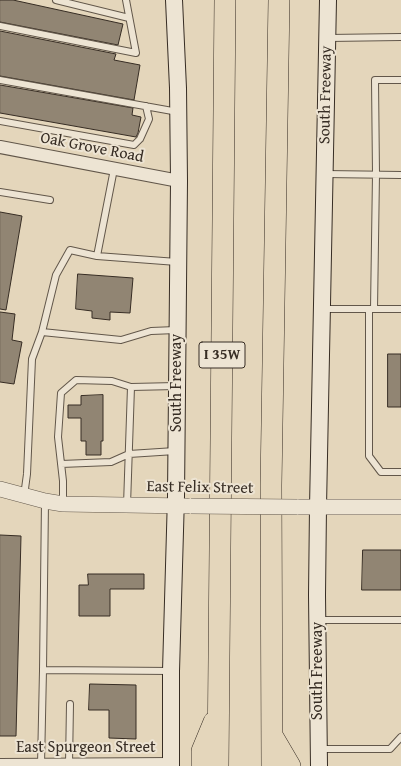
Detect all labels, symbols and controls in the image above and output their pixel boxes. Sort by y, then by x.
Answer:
street label: South Freeway [316,46,336,144]
street label: Oak Grove Road [39,129,145,167]
street label: South Freeway [167,334,187,432]
road number: I 35W [199,342,245,368]
street label: East Felix Street [146,477,254,499]
street label: South Freeway [308,622,328,720]
street label: East Spurgeon Street [16,738,156,758]

